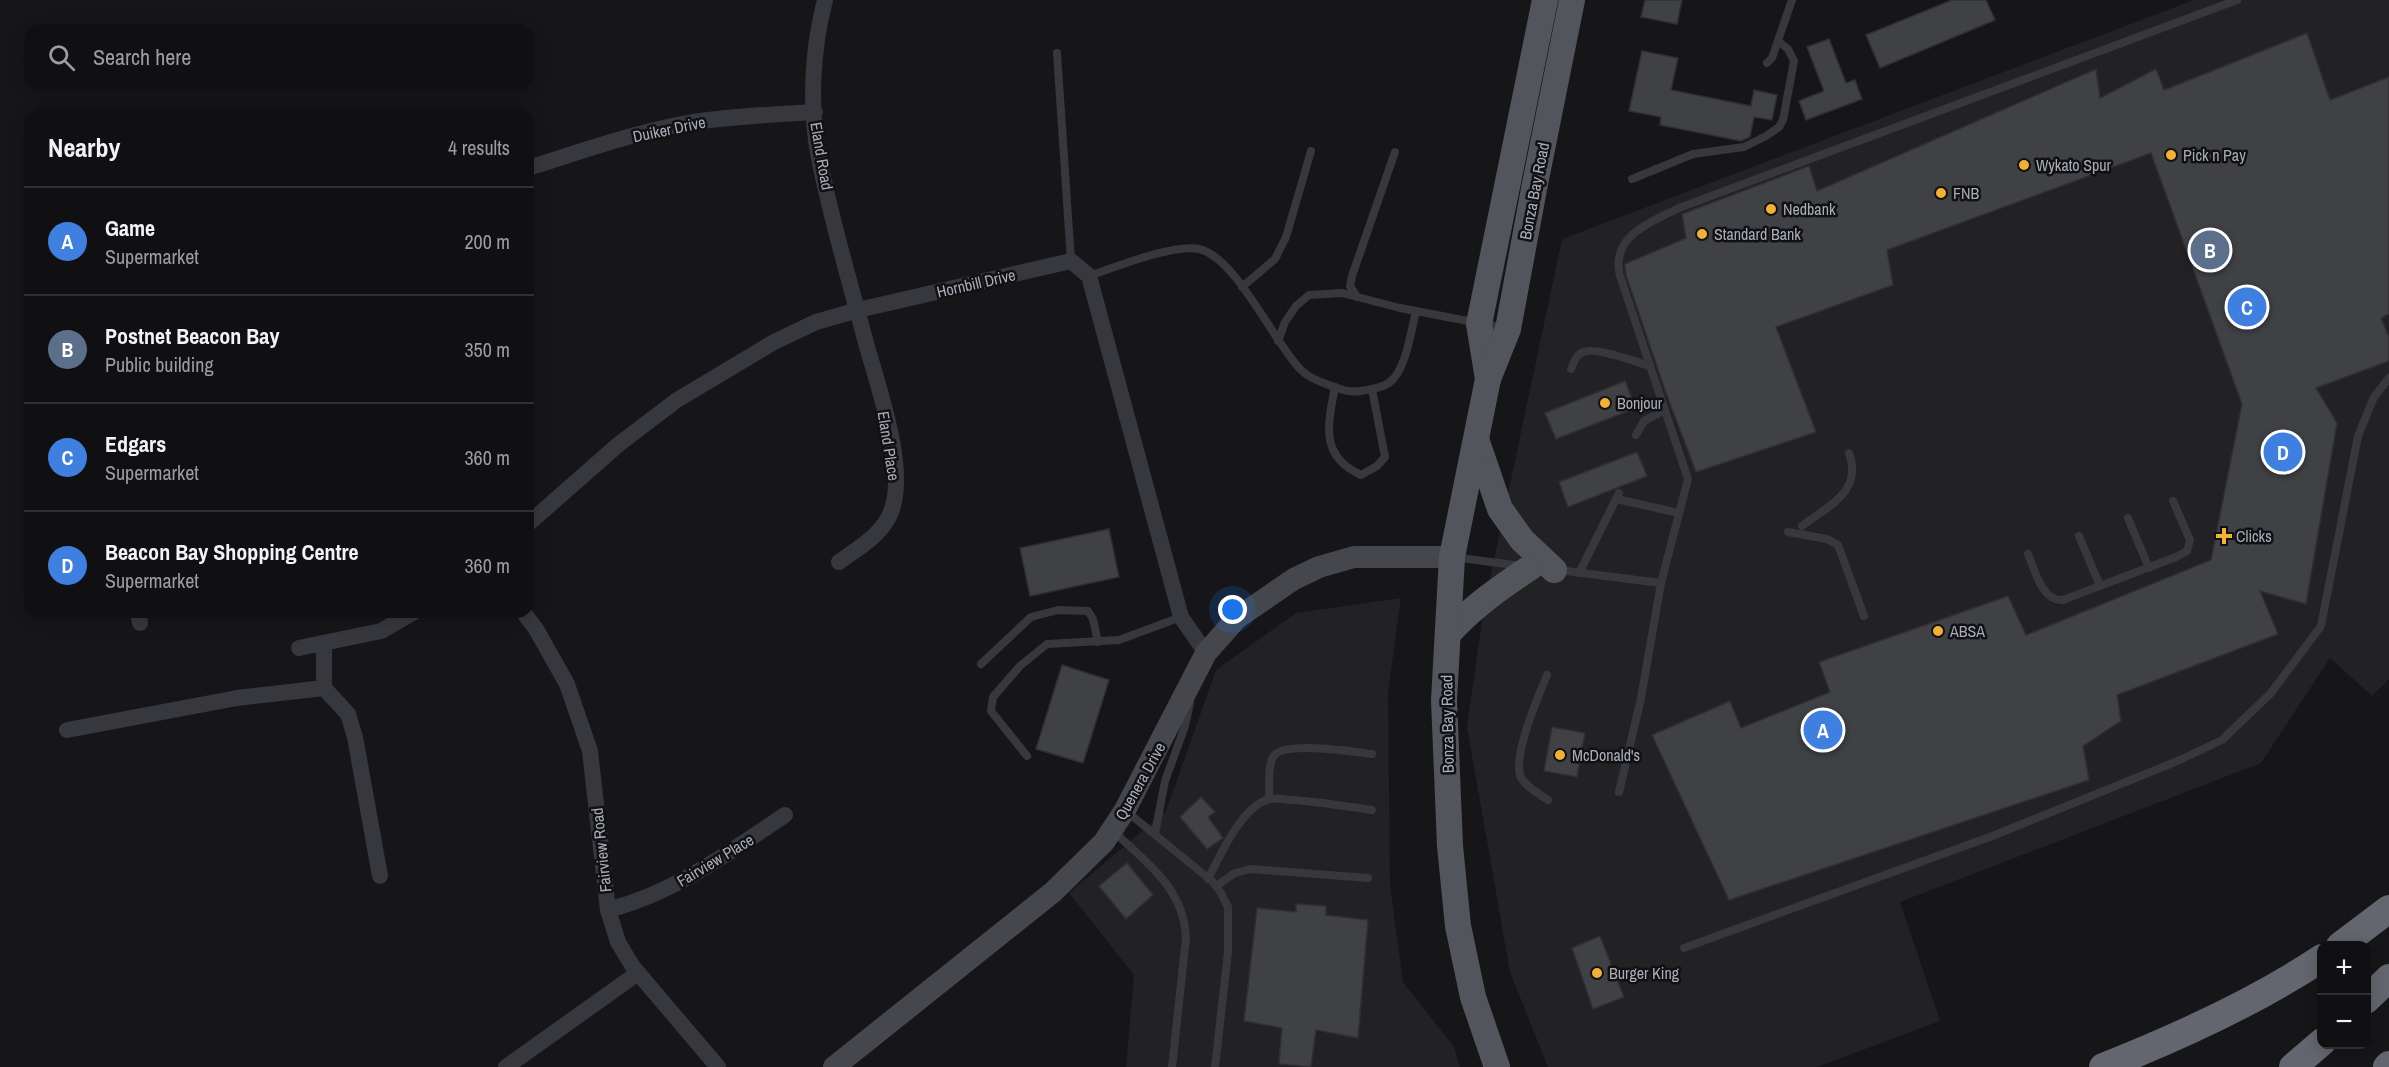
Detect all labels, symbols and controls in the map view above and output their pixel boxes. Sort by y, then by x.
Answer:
search box [24,24,534,90]
icon: search [45,41,78,74]
text: Search here [93,42,191,72]
street label: Duiker Drive [631,111,707,147]
street label: Eland Road [805,120,839,192]
text: Nearby [48,130,120,165]
text: 4 results [448,134,510,161]
street label: Bonza Bay Road [1514,141,1554,241]
place label: Pick n Pay [2183,144,2246,166]
marker: Pick n Pay [2164,148,2178,162]
place label: Wykato Spur [2036,154,2112,176]
marker: Wykato Spur [2017,158,2031,172]
place label: FNB [1953,182,1979,204]
marker: FNB [1934,186,1948,200]
place label: Nedbank [1783,198,1836,220]
marker: Nedbank [1764,202,1778,216]
text: Game [105,213,155,243]
place label: Standard Bank [1714,223,1801,245]
marker: Standard Bank [1695,227,1709,241]
text: A [62,228,73,255]
text: 200 m [464,228,510,255]
pin: B [2190,228,2230,272]
text: Supermarket [105,243,199,270]
street label: Hornbill Drive [934,263,1018,303]
pin: C [2228,284,2266,330]
text: Postnet Beacon Bay [105,321,279,351]
text: B [62,336,73,363]
text: 350 m [464,336,510,363]
text: Public building [105,351,214,378]
place label: Bonjour [1617,392,1663,414]
marker: Bonjour [1598,396,1612,410]
street label: Eland Place [873,410,905,482]
text: Edgars [105,429,166,459]
pin: D [2264,430,2302,474]
text: C [62,444,73,471]
text: 360 m [464,444,510,471]
text: Supermarket [105,459,199,486]
place label: Clicks [2236,525,2272,547]
marker: Clicks [2217,529,2231,543]
text: Beacon Bay Shopping Centre [105,537,359,567]
text: D [62,552,73,579]
text: 360 m [464,552,510,579]
text: Supermarket [105,567,199,594]
your location [1218,595,1247,624]
place label: ABSA [1949,620,1985,642]
marker: ABSA [1931,624,1945,638]
street label: Bonza Bay Road [1435,675,1459,773]
pin: A [1804,708,1842,752]
street label: Quenera Drive [1110,738,1170,824]
place label: McDonald's [1572,744,1640,766]
marker: McDonald's [1553,748,1567,762]
street label: Fairview Road [586,807,616,893]
street label: Fairview Place [672,828,758,892]
map controls [2317,941,2371,1049]
button: + [2317,941,2371,995]
place label: Burger King [1609,962,1680,984]
marker: Burger King [1590,966,1604,980]
button: − [2317,995,2371,1049]

